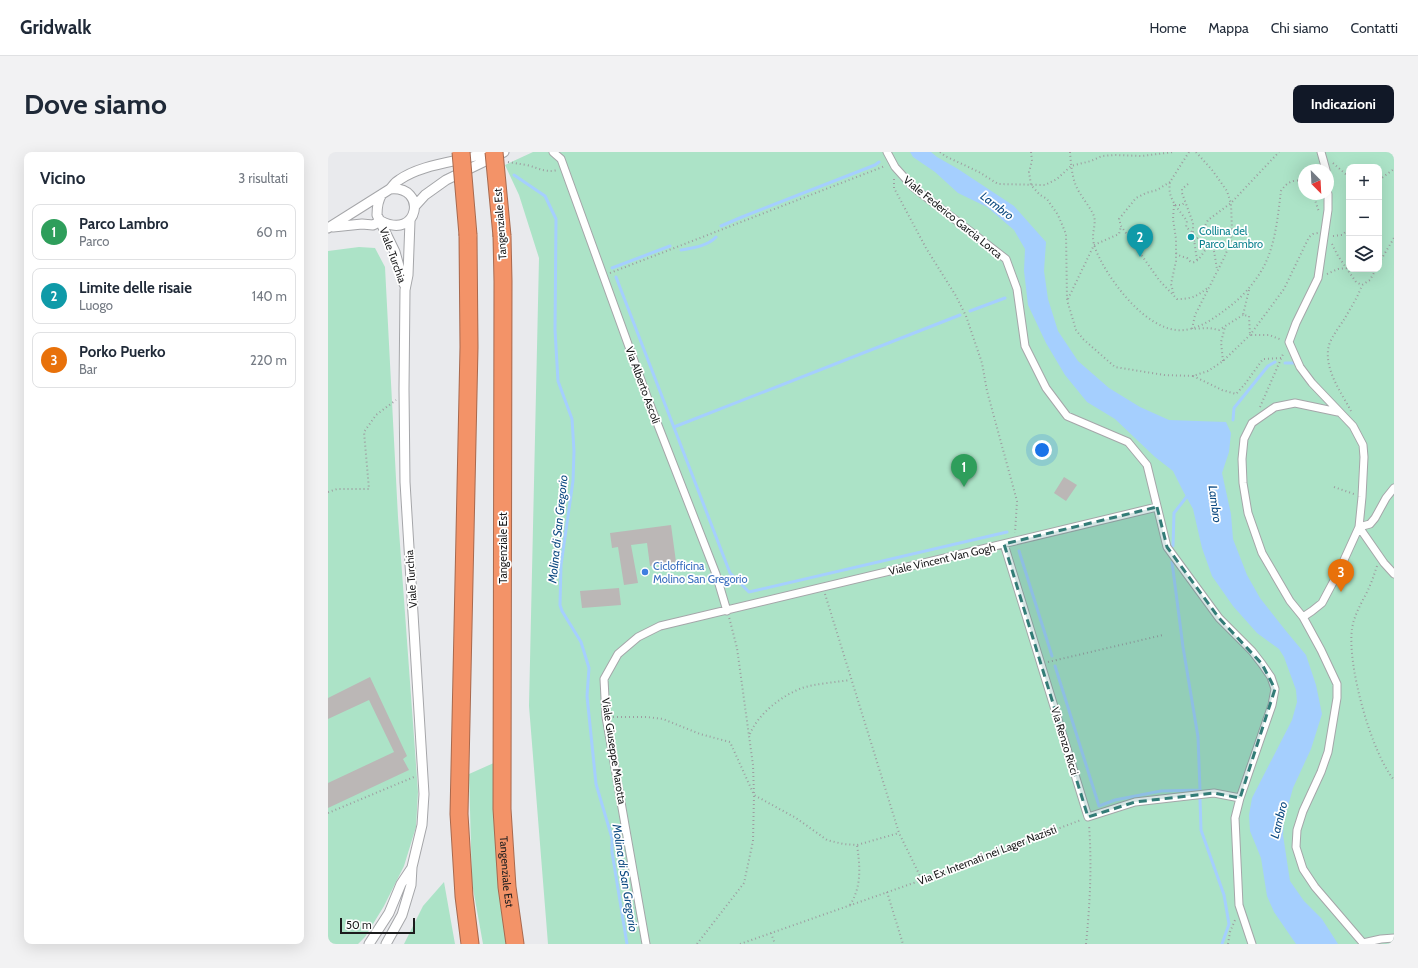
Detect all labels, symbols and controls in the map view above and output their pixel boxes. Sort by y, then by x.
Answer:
text: Gridwalk [20,16,92,39]
text: Home [1149,19,1186,37]
text: Mappa [1208,19,1249,37]
text: Chi siamo [1271,19,1328,37]
text: Contatti [1350,19,1398,37]
button: Indicazioni [1293,85,1394,123]
text: Dove siamo [24,87,167,121]
north arrow [1298,164,1334,200]
map controls [1346,164,1382,272]
button: + [1346,164,1382,200]
text: Vicino [40,168,85,188]
text: 3 risultati [238,170,288,186]
street label: Viale Federico Garcia Lorca [901,173,1006,262]
street label: Tangenziale Est [490,187,509,260]
water label: Lambro [978,188,1017,223]
button: − [1346,200,1382,236]
text: Parco Lambro [79,215,169,233]
text: 1 [52,224,56,240]
text: 60 m [256,224,287,240]
pin: 2 [1127,224,1153,257]
place label: Collina del Parco Lambro [1199,224,1263,251]
street label: Viale Turchia [376,225,410,285]
marker: Collina del Parco Lambro [1186,232,1196,242]
text: Parco [79,233,109,249]
button: layers [1346,236,1382,272]
text: Limite delle risaie [79,279,192,297]
text: 2 [51,288,57,304]
text: 140 m [252,288,287,304]
text: Luogo [79,297,113,313]
text: Porko Puerko [79,343,165,361]
street label: Via Alberto Ascoli [623,344,663,426]
text: 3 [50,352,58,368]
text: 220 m [250,352,287,368]
text: Bar [79,361,97,377]
your location [1032,440,1052,460]
pin: 1 [951,454,977,487]
water label: Molina di San Gregorio [544,474,571,585]
water label: Lambro [1205,484,1226,524]
street label: Tangenziale Est [496,512,510,584]
street label: Viale Vincent Van Gogh [887,540,997,578]
street label: Viale Turchia [402,549,420,608]
place label: Ciclofficina Molino San Gregorio [653,559,747,586]
pin: 3 [1328,559,1354,592]
marker: Ciclofficina Molino San Gregorio [640,567,650,577]
street label: Viale Giuseppe Marotta [599,697,629,806]
street label: Via Renzo Ricci [1048,705,1082,777]
water label: Lambro [1267,800,1290,840]
water label: Molina di San Gregorio [609,822,641,933]
street label: Via Ex Internati nei Lager Nazisti [915,822,1059,888]
street label: Tangenziale Est [497,836,517,909]
scale bar [340,916,415,935]
text: 50 m [346,918,372,932]

